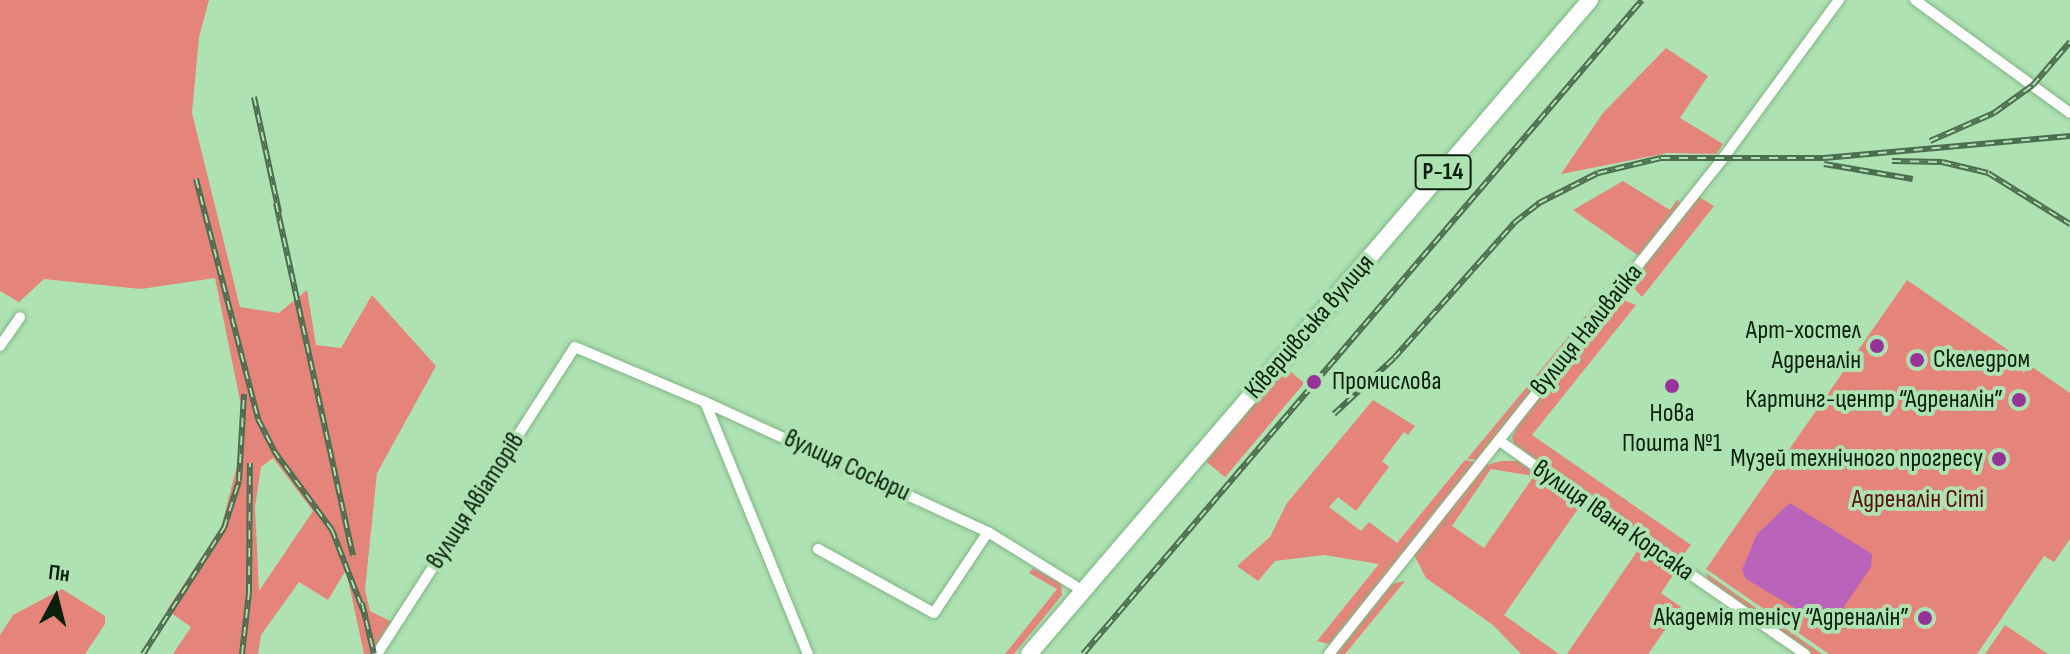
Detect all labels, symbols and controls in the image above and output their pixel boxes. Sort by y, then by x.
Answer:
road number: Р-14 [1413,152,1473,192]
street label: Ківерцівська вулиця [1239,248,1381,406]
street label: вулиця Наливайка [1524,258,1650,402]
place label: Арт-хостел Адреналін [1746,315,1861,376]
marker: Арт-хостел Адреналін [1868,337,1886,355]
place label: Скеледром [1933,344,2030,376]
marker: Скеледром [1908,351,1926,369]
place label: Промислова [1332,366,1441,398]
marker: Промислова [1303,371,1325,393]
marker: Нова Пошта №1 [1663,377,1681,395]
place label: Картинг-центр “Адреналін” [1745,384,2003,416]
marker: Картинг-центр “Адреналін” [2010,391,2028,409]
place label: Нова Пошта №1 [1622,398,1722,460]
street label: вулиця Сосюри [779,423,915,509]
street label: вулиця Авіаторів [420,427,532,575]
place label: Музей технічного прогресу [1730,443,1983,475]
marker: Музей технічного прогресу [1990,450,2008,468]
street label: вулиця Івана Корсака [1526,454,1700,588]
park label: Адреналін Сіті [1852,484,1984,516]
north arrow [16,558,96,638]
text: Пн [47,559,71,588]
place label: Академія тенісу “Адреналін” [1654,602,1909,634]
marker: Академія тенісу “Адреналін” [1916,609,1934,627]

